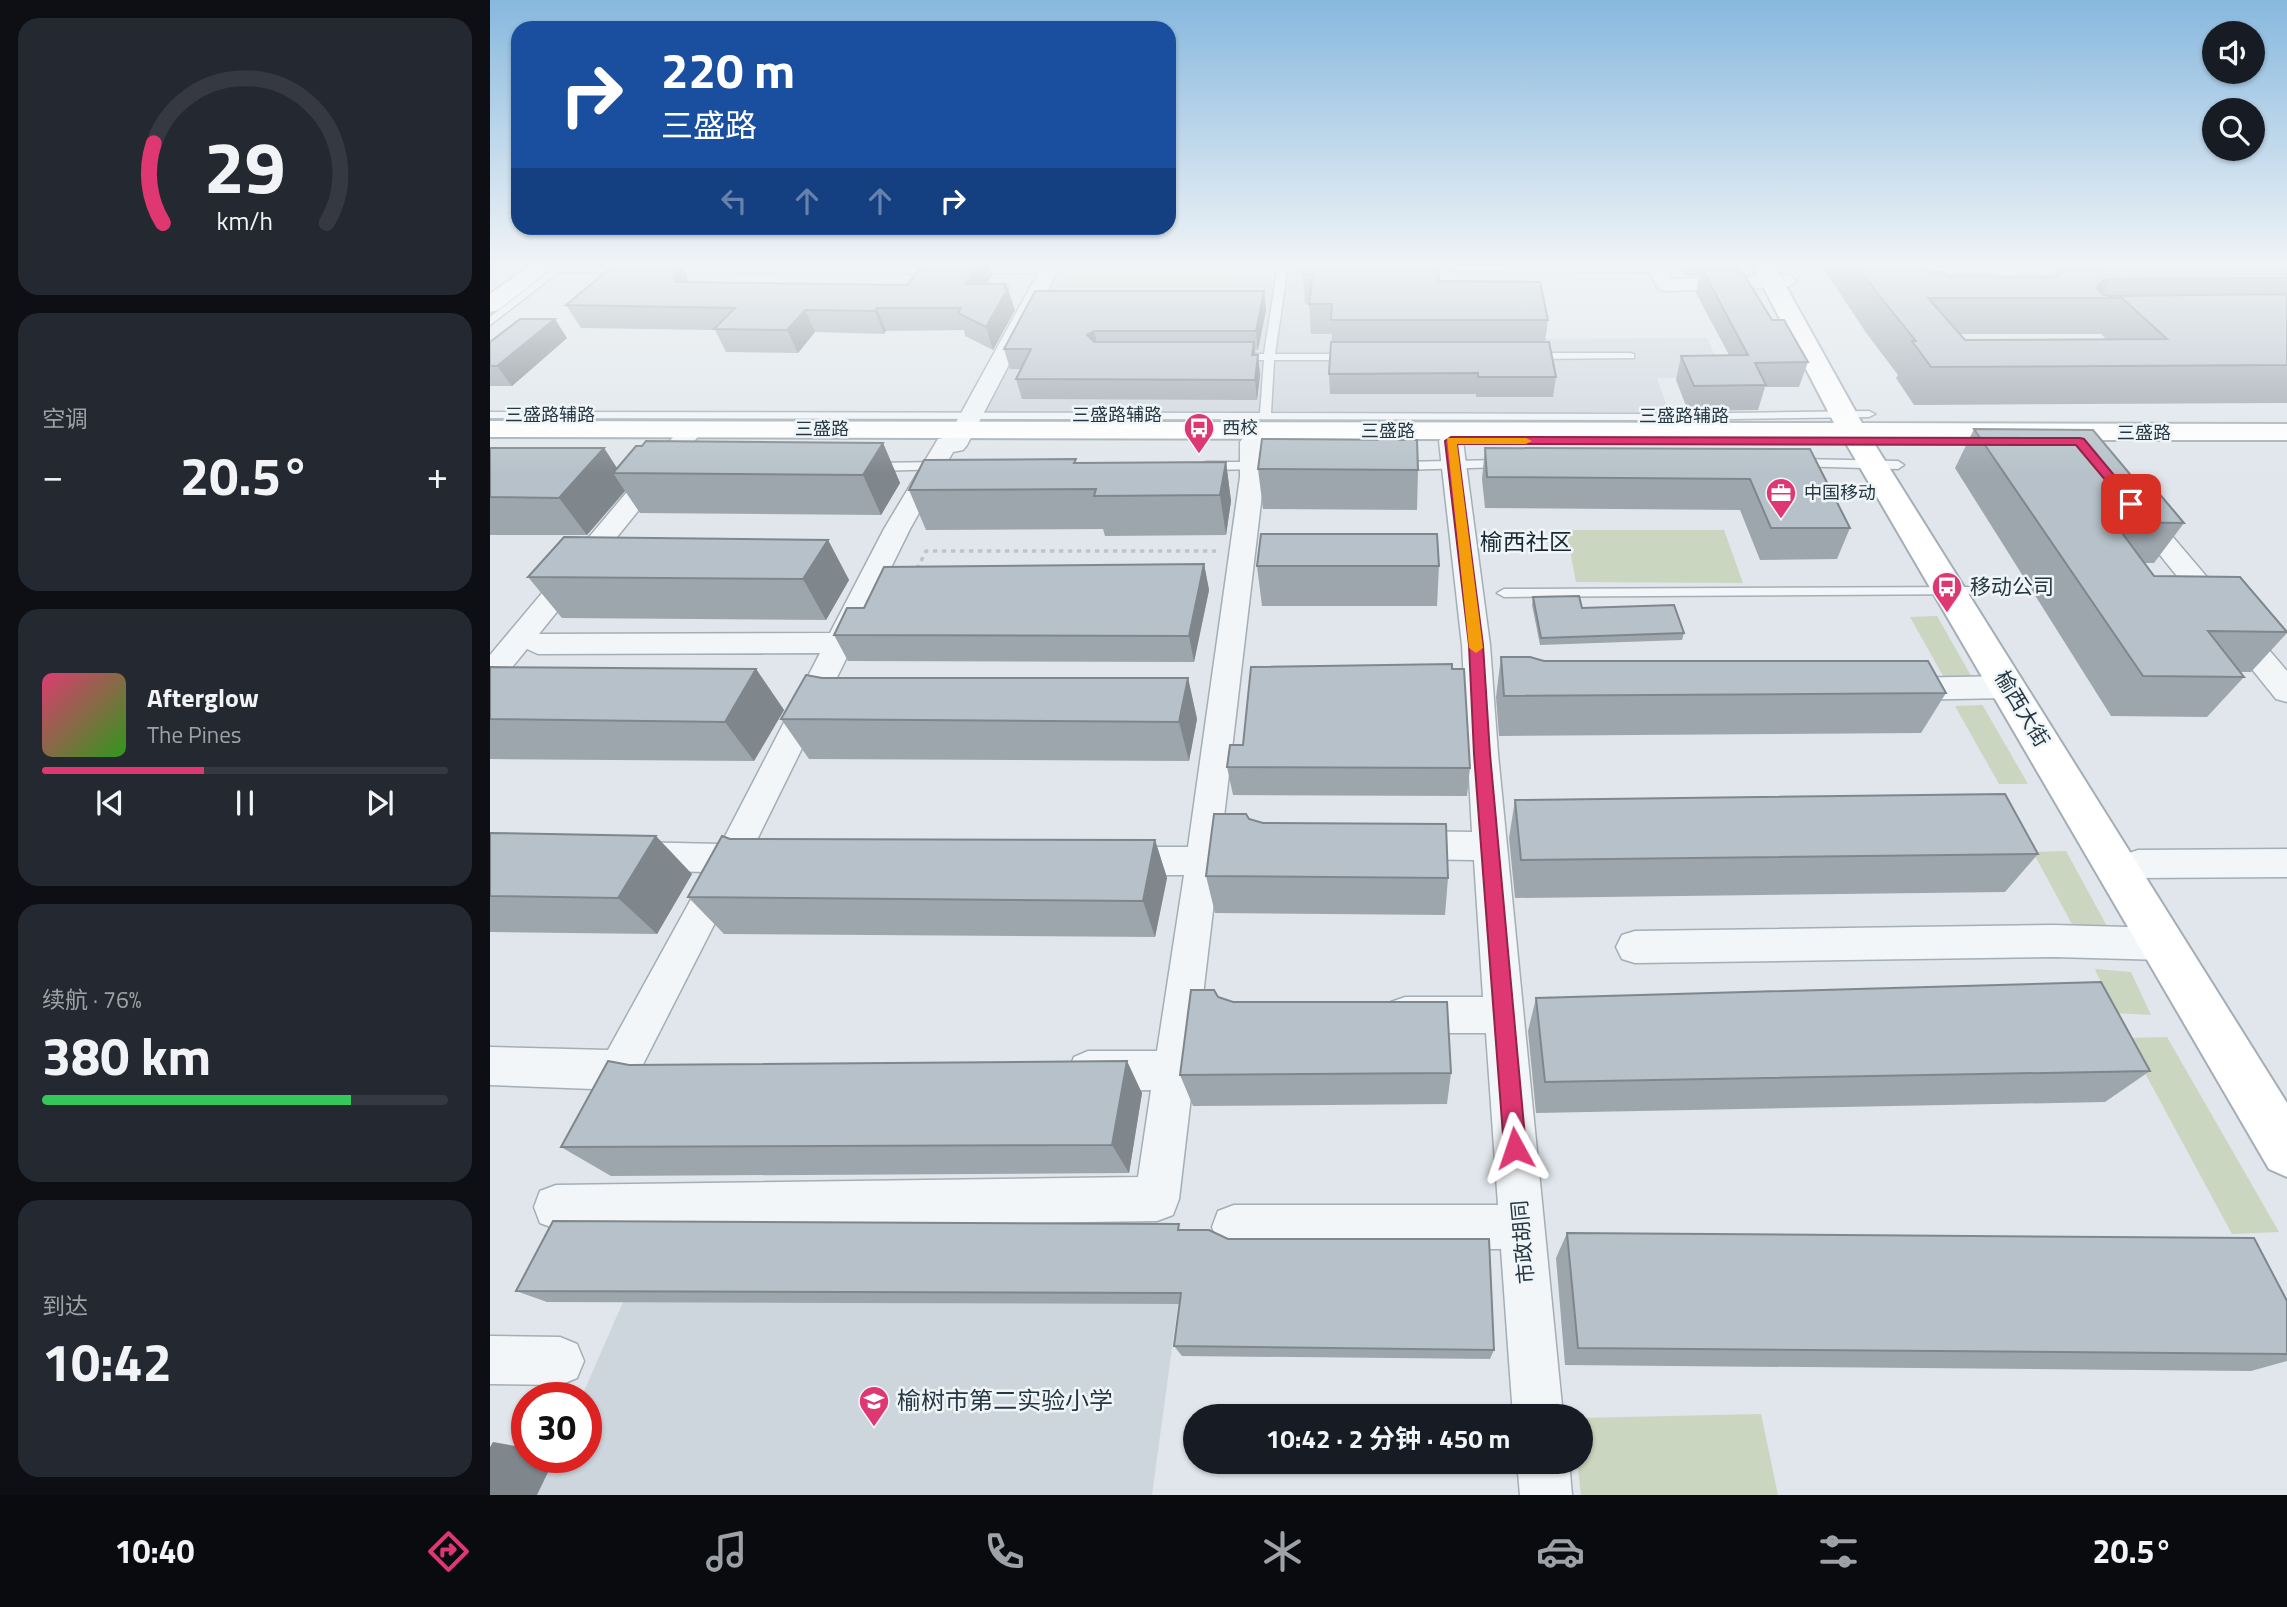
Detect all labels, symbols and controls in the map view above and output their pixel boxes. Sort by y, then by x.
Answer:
map controls [2202,21,2265,161]
button: sound [2202,21,2265,84]
text: 220 m [661,32,795,107]
icon: right [546,49,637,140]
button: search [2202,98,2265,161]
text: 三盛路 [661,101,757,149]
text: 29 [204,111,286,221]
icon: left [715,182,753,220]
icon: ahead [788,182,826,220]
icon: ahead [861,182,899,220]
icon: right [934,182,972,220]
text: km/h [217,202,273,240]
text: 空调 [42,401,88,436]
street label: 三盛路辅路 [505,401,595,428]
street label: 三盛路辅路 [1072,401,1162,428]
street label: 三盛路辅路 [1639,402,1729,429]
bus stop icon: 西校 [1182,411,1216,455]
place label: 西校 [1222,414,1258,441]
street label: 三盛路 [795,415,849,442]
street label: 三盛路 [1361,417,1415,444]
street label: 三盛路 [2117,419,2171,446]
text: 20.5° [180,436,310,515]
text: − [42,446,63,504]
text: + [427,446,448,504]
pin [2101,474,2161,534]
office icon: 中国移动 [1764,476,1798,520]
place label: 中国移动 [1804,479,1876,506]
icon: arrive [2112,485,2150,523]
district label: 榆西社区 [1480,524,1572,559]
bus stop icon: 移动公司 [1930,570,1964,614]
place label: 移动公司 [1970,570,2054,602]
street label: 榆西大街 [1988,664,2058,753]
text: Afterglow [147,678,259,717]
text: The Pines [147,717,241,752]
icon: previous [91,784,129,822]
icon: pause [226,784,264,822]
icon: next [361,784,399,822]
text: 续航 · 76% [42,982,142,1017]
text: 380 km [42,1016,211,1095]
position arrow [1478,1111,1552,1185]
street label: 市政胡同 [1502,1199,1542,1285]
text: 到达 [42,1288,88,1323]
text: 10:42 [42,1322,172,1401]
speed limit sign: 30 [511,1382,602,1473]
place label: 榆树市第二实验小学 [897,1382,1113,1418]
school or university icon: 榆树市第二实验小学 [857,1384,891,1428]
text: 10:42 · 2 分钟 · 450 m [1266,1419,1510,1458]
text: 10:40 [115,1527,194,1575]
icon: directions [424,1527,473,1576]
icon: music [702,1527,751,1576]
icon: phone [980,1527,1029,1576]
icon: climate [1258,1527,1307,1576]
icon: car [1536,1527,1585,1576]
icon: filters [1814,1527,1863,1576]
text: 20.5° [2093,1527,2172,1575]

